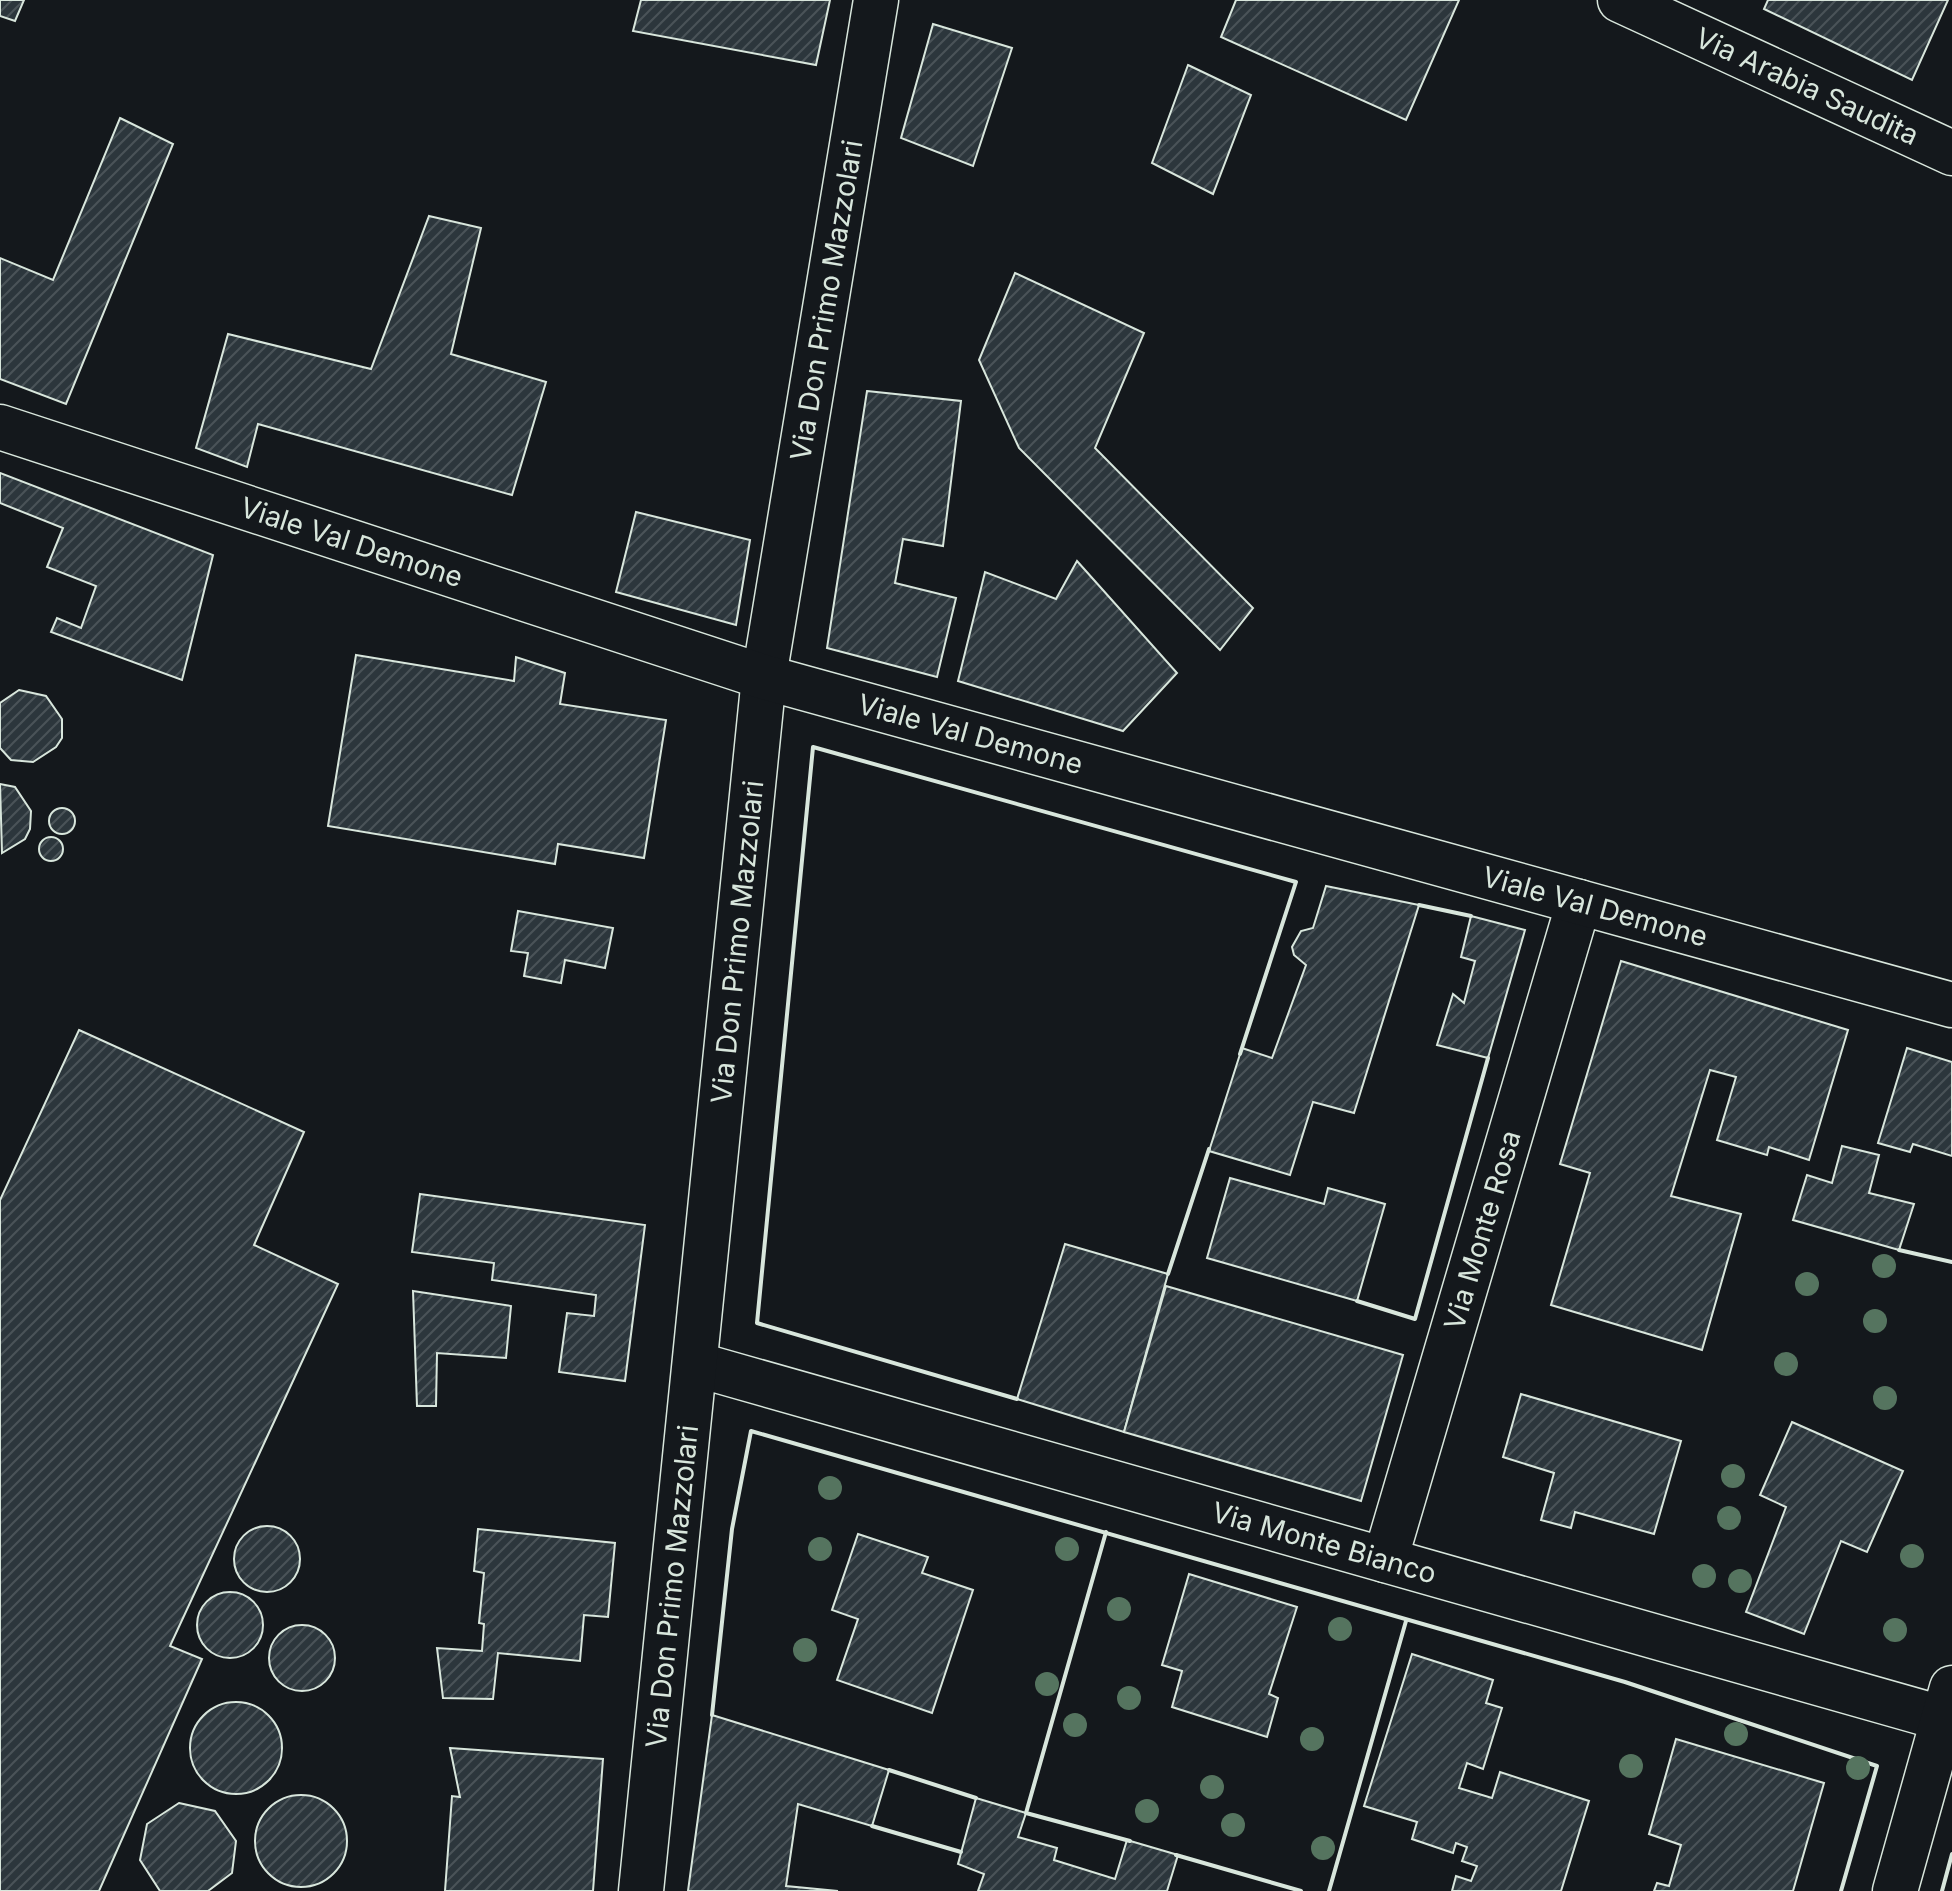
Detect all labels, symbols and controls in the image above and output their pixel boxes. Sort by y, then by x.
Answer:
street label: Via Arabia Saudita [1690,20,1924,152]
street label: Via Don Primo Mazzolari [783,137,870,463]
street label: Viale Val Demone [236,490,467,594]
street label: Viale Val Demone [854,687,1087,781]
street label: Via Don Primo Mazzolari [704,779,770,1105]
street label: Viale Val Demone [1479,859,1711,954]
street label: Via Monte Rosa [1437,1126,1528,1334]
street label: Via Don Primo Mazzolari [639,1423,705,1750]
street label: Via Monte Bianco [1208,1495,1440,1591]

